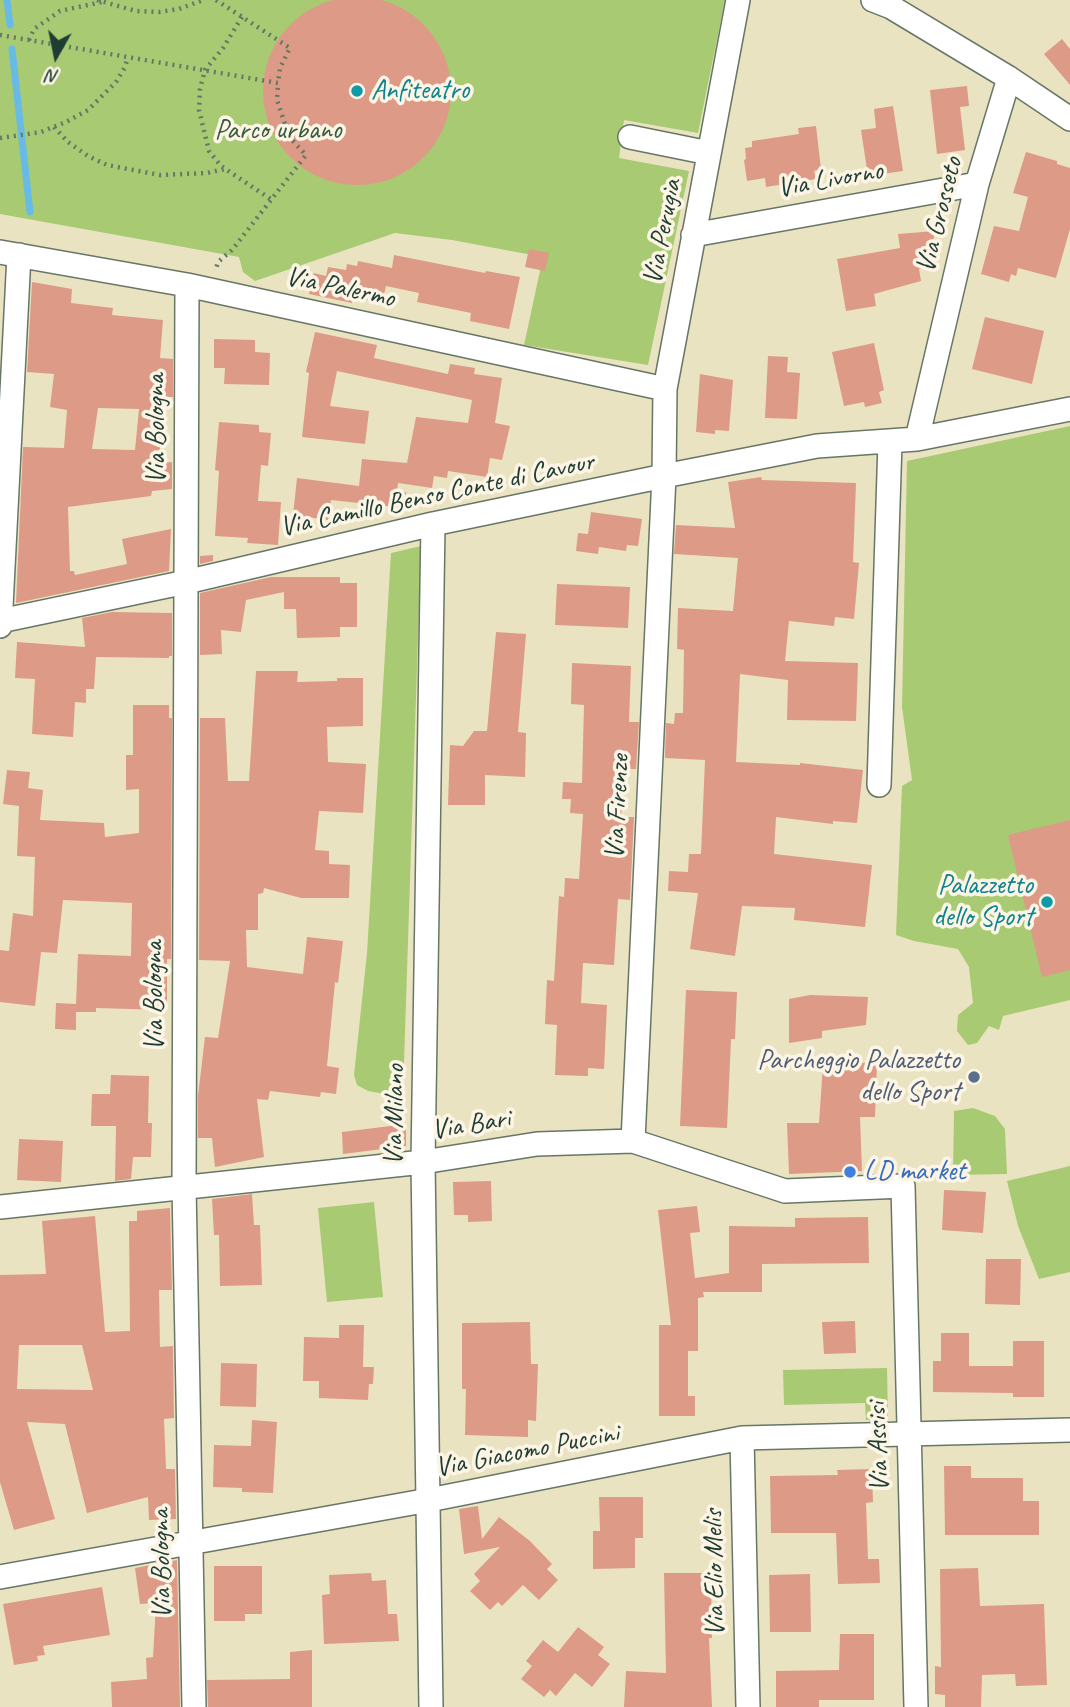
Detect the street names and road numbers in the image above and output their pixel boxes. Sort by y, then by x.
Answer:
street label: Via Livorno [775,154,885,206]
street label: Via Grosseto [909,154,971,276]
street label: Via Perugia [636,177,690,287]
street label: Via Palermo [282,260,398,316]
street label: Via Bologna [140,374,174,484]
street label: Via Camillo Benso Conte di Cavour [277,445,597,545]
street label: Via Firenze [598,754,638,860]
street label: Via Bologna [138,941,172,1051]
street label: Via Milano [377,1064,413,1166]
street label: Via Bari [429,1102,513,1148]
street label: Via Assisi [861,1402,897,1492]
street label: Via Giacomo Puccini [432,1417,622,1485]
street label: Via Bologna [144,1509,180,1619]
street label: Via Elio Melis [697,1509,733,1637]

